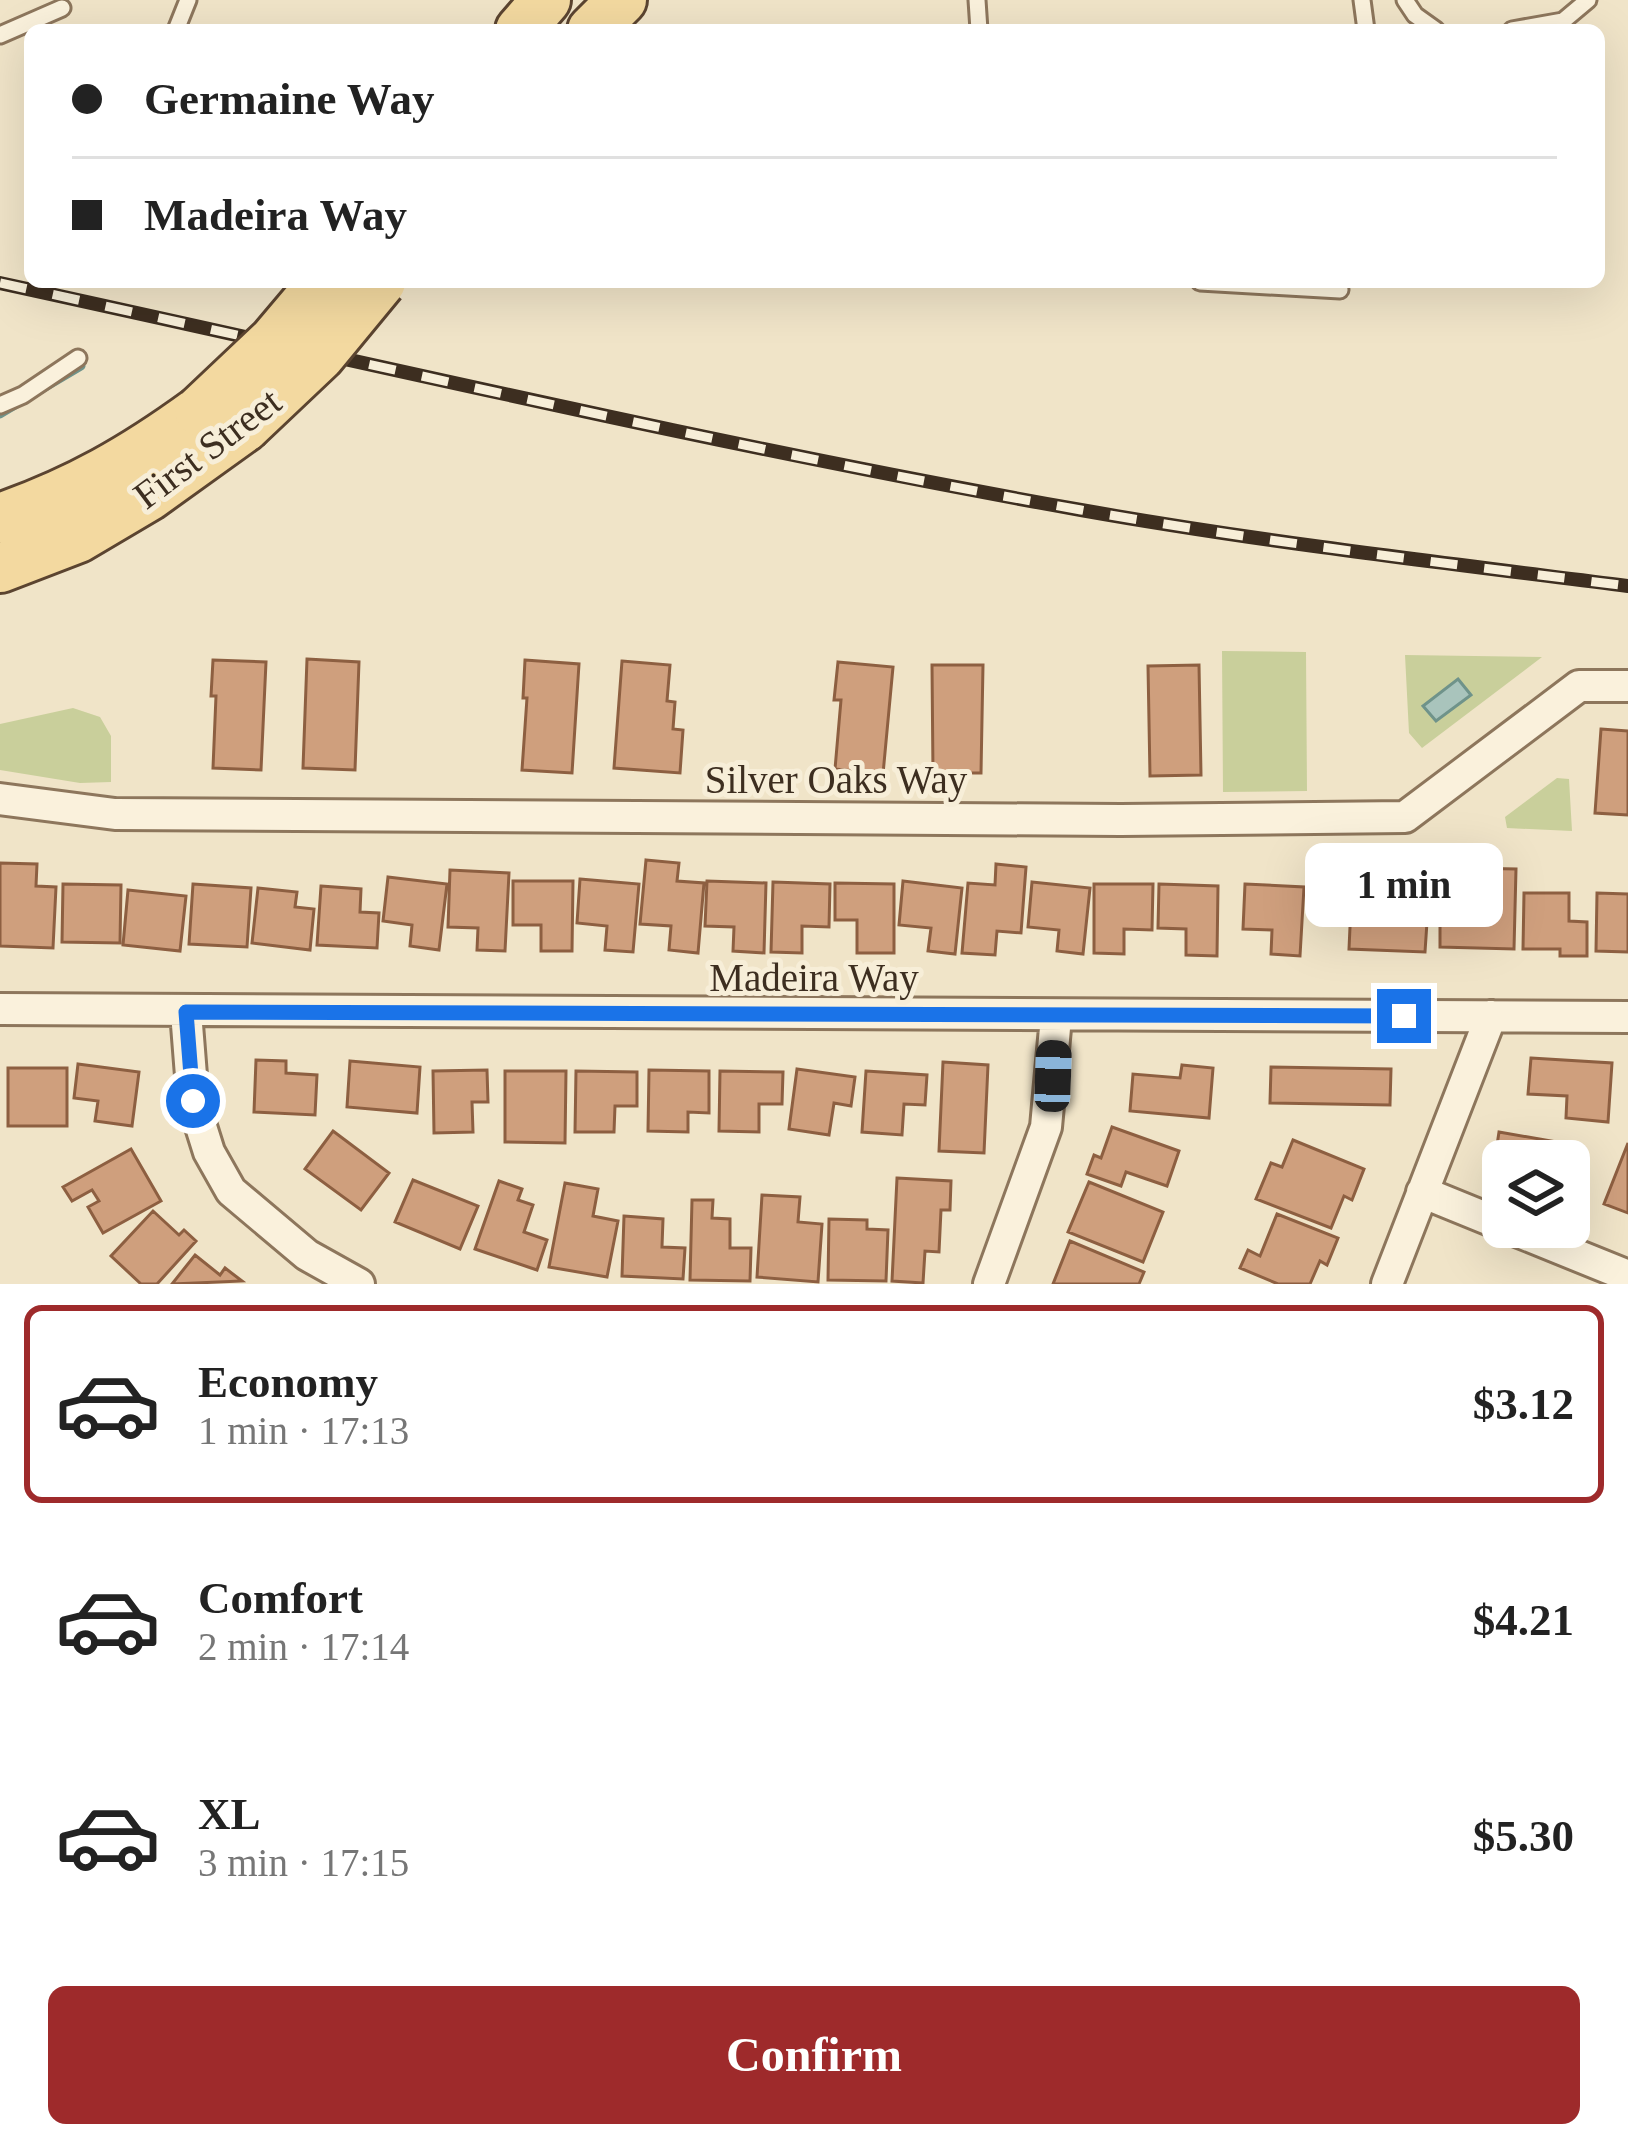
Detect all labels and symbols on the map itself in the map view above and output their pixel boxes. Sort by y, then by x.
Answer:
street label: First Street [125,379,289,517]
street label: Silver Oaks Way [705,758,968,802]
callout: 1 min [1305,842,1503,926]
street label: Madeira Way [709,956,919,1000]
route end [1377,989,1431,1043]
car [1034,1039,1072,1113]
route start [166,1074,220,1128]

